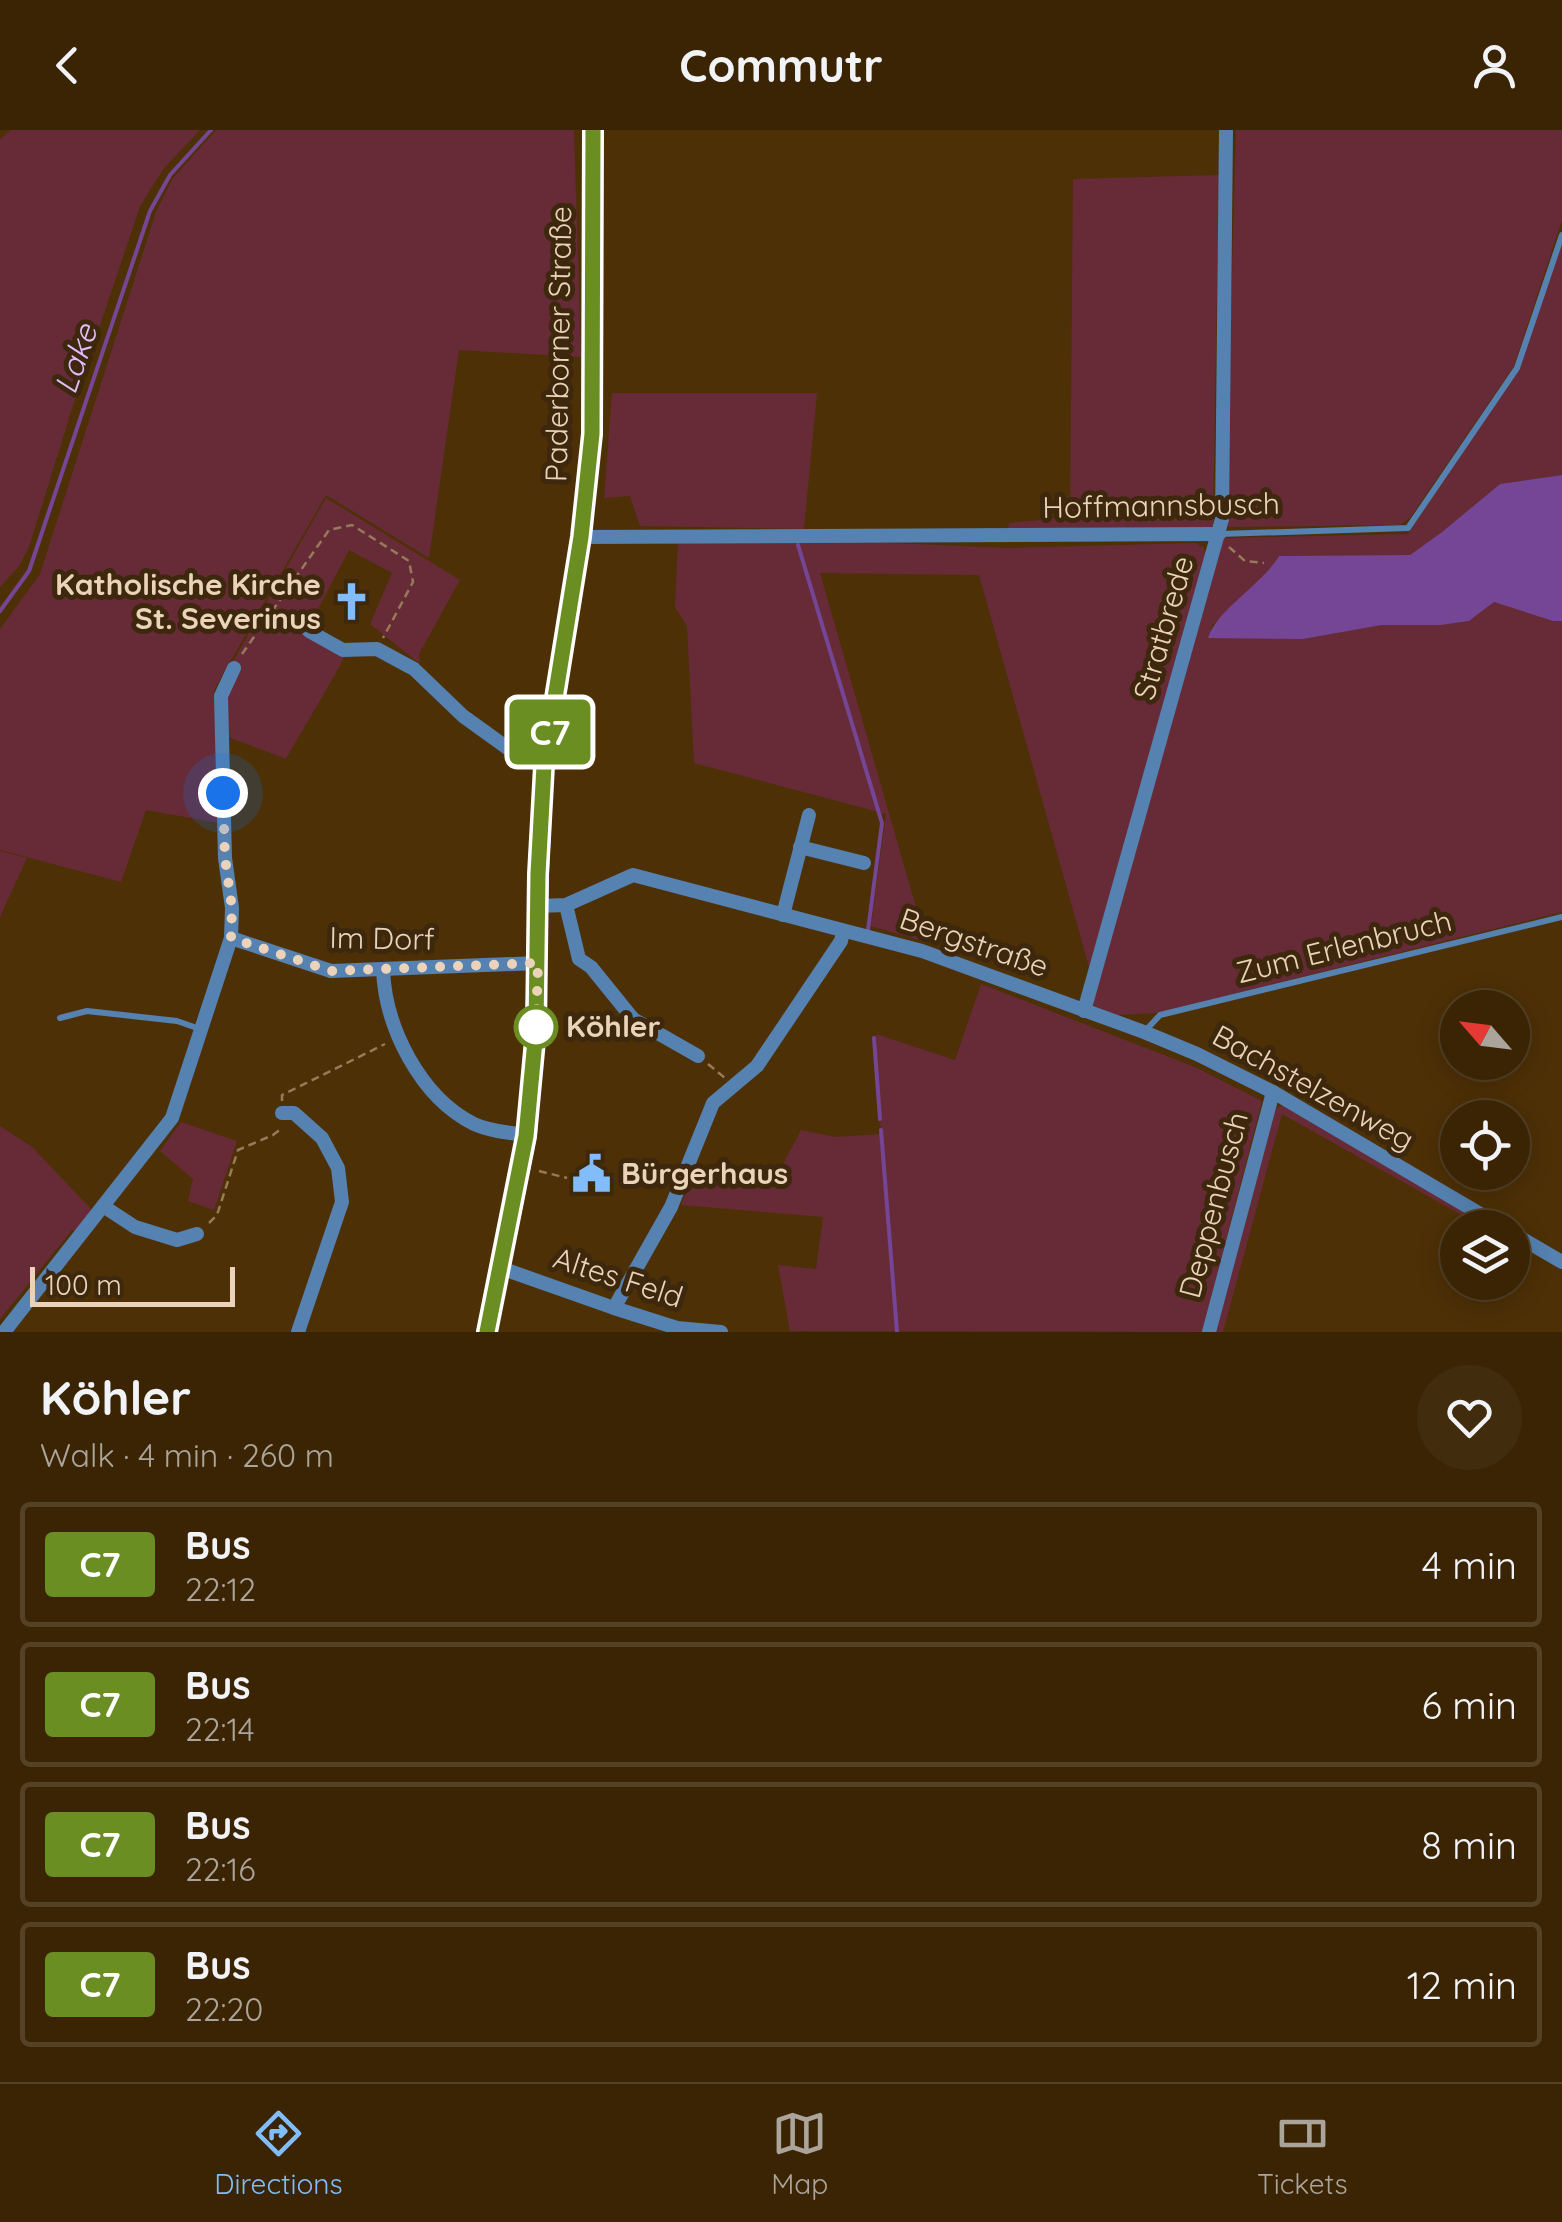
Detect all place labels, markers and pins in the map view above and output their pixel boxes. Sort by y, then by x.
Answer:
place label: Katholische Kirche St. Severinus [55,565,321,637]
church icon: Katholische Kirche St. Severinus [330,581,372,623]
marker: Köhler [515,1006,557,1048]
place label: Köhler [566,1007,660,1045]
public building icon: Bürgerhaus [570,1153,612,1195]
place label: Bürgerhaus [621,1154,788,1192]

